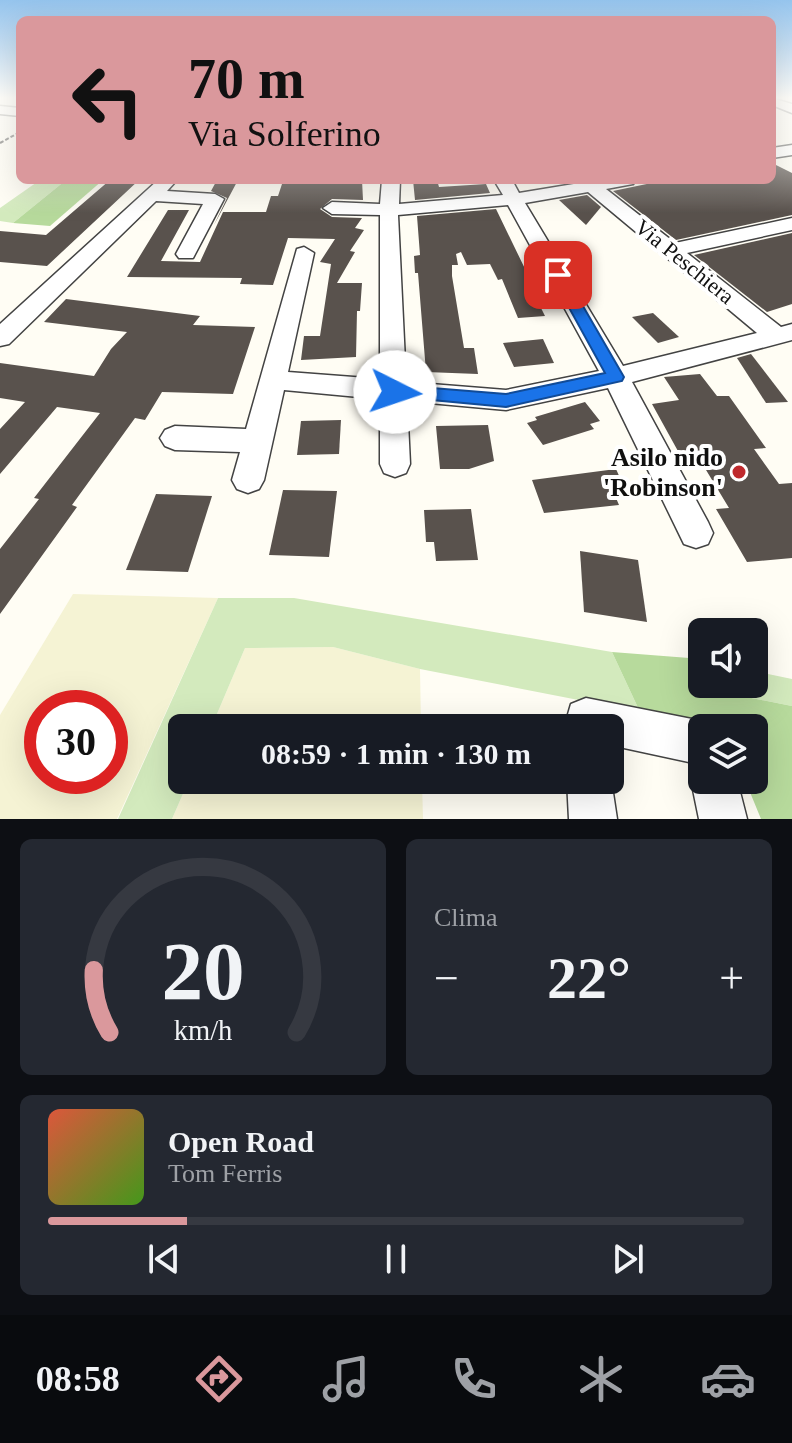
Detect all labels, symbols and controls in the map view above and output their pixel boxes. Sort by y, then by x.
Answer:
icon: left [56,48,160,152]
text: 70 m [188,48,305,110]
text: Via Solferino [188,114,381,154]
street label: Via Peschiera [630,214,739,309]
pin [524,241,592,309]
icon: arrive [536,253,580,297]
position arrow [353,350,437,434]
place label: Asilo nido 'Robinson' [603,443,723,502]
marker: Asilo nido 'Robinson' [730,463,748,481]
map controls [688,618,768,794]
button: sound [688,618,768,698]
speed limit sign: 30 [24,690,128,794]
button: layers [688,714,768,794]
text: 08:59 · 1 min · 130 m [261,737,531,770]
text: Clima [434,903,498,932]
text: 20 [161,925,245,1017]
text: 22° [547,945,631,1011]
text: − [434,954,459,1003]
text: + [719,954,744,1003]
text: km/h [174,1015,232,1046]
text: Open Road [168,1125,314,1158]
text: Tom Ferris [168,1159,282,1188]
icon: previous [142,1237,186,1281]
icon: pause [374,1237,418,1281]
icon: next [606,1237,650,1281]
icon: directions [191,1351,247,1407]
icon: music [318,1351,374,1407]
icon: phone [446,1351,502,1407]
icon: climate [573,1351,629,1407]
icon: car [700,1351,756,1407]
text: 08:58 [36,1359,120,1399]

